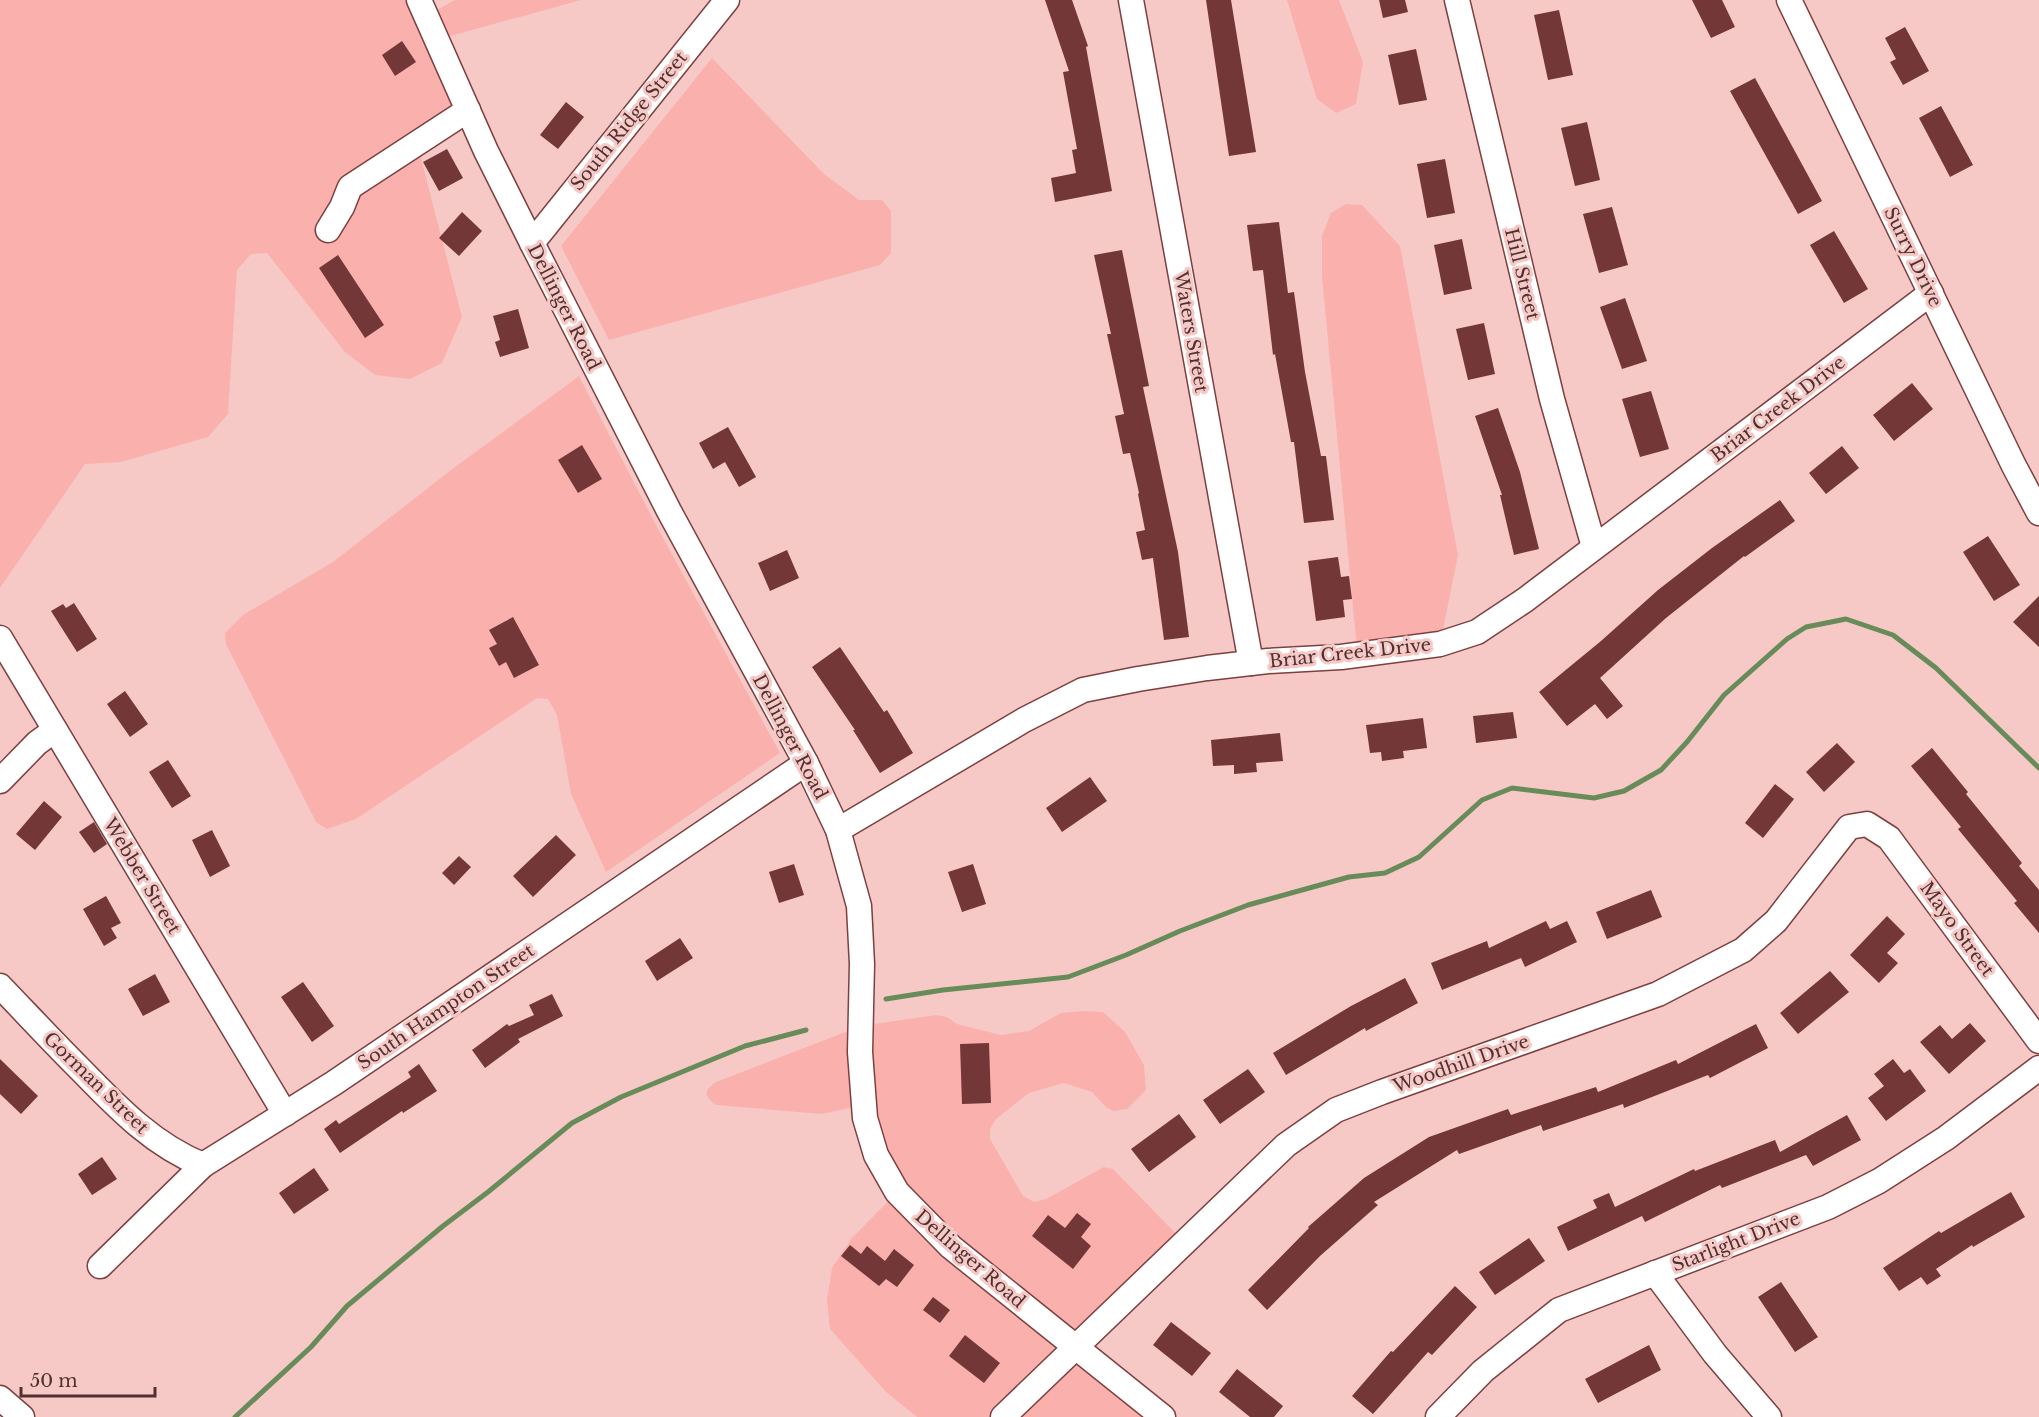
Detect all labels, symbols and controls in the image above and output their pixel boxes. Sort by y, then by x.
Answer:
street label: South Ridge Street [566,47,692,195]
street label: Surry Drive [1879,203,1947,311]
street label: Hill Street [1500,226,1544,322]
street label: Dellinger Road [523,240,605,374]
street label: Waters Street [1169,269,1213,395]
street label: Briar Creek Drive [1706,351,1850,467]
street label: Briar Creek Drive [1268,634,1432,672]
street label: Dellinger Road [748,671,832,803]
street label: Webber Street [98,813,185,938]
street label: Mayo Street [1915,877,1999,981]
street label: South Hampton Street [354,940,539,1074]
street label: Gorman Street [39,1027,153,1139]
street label: Woodhill Drive [1389,1030,1532,1098]
street label: Dellinger Road [910,1205,1030,1313]
street label: Starlight Drive [1669,1207,1803,1277]
scale bar [21,1360,154,1398]
text: 50 m [30,1370,78,1392]

